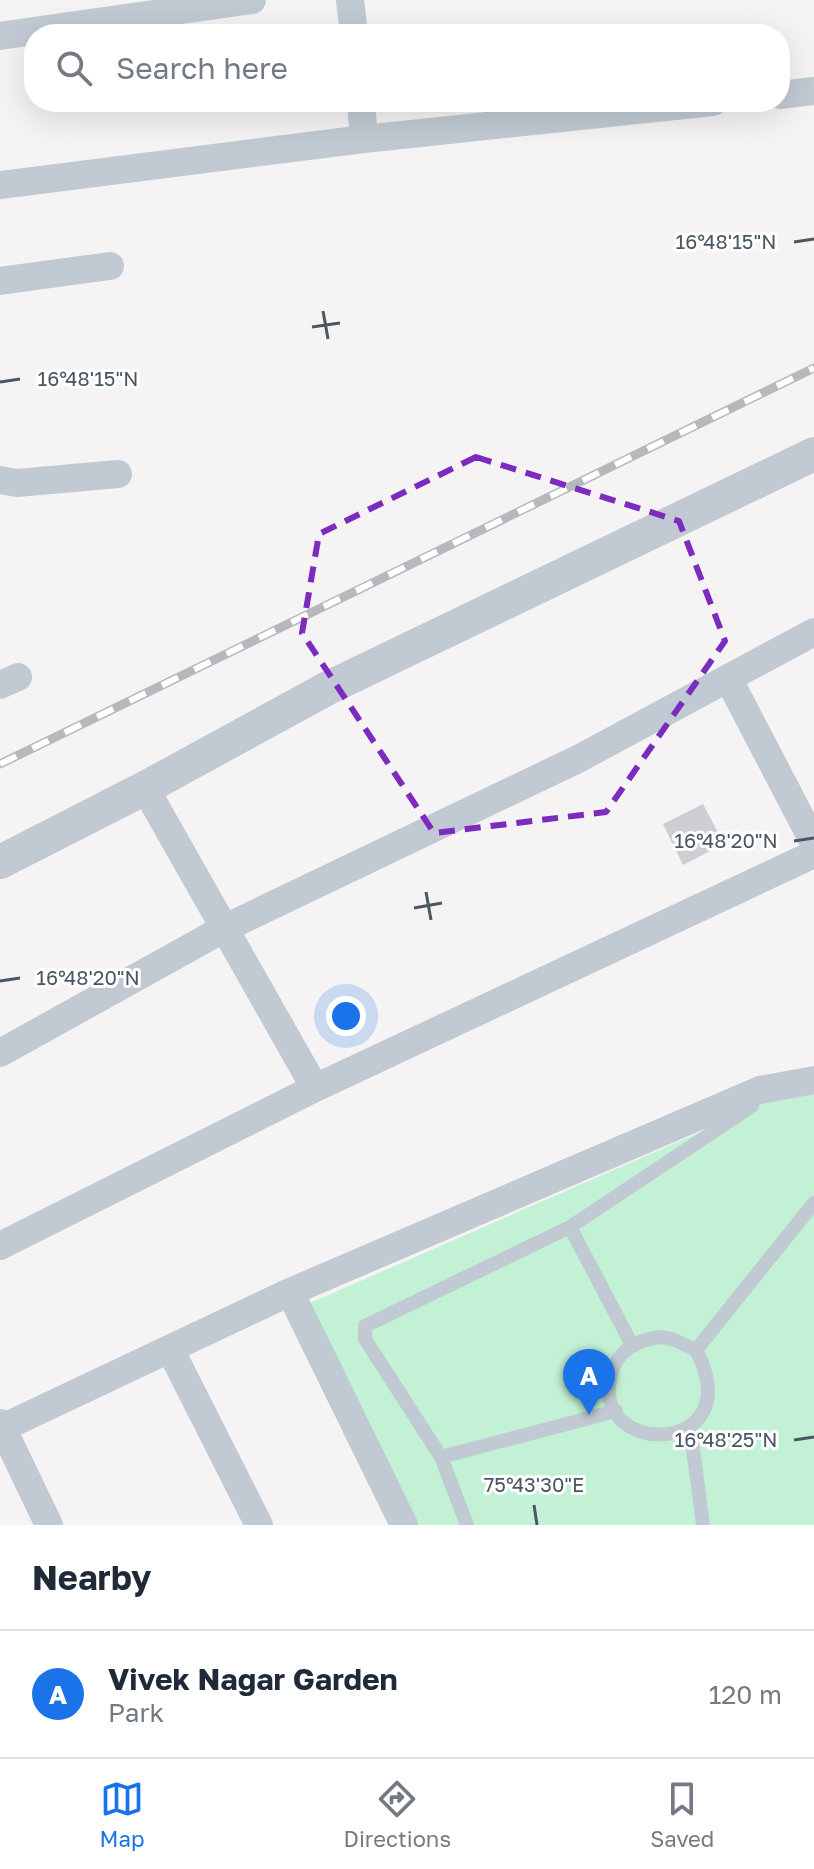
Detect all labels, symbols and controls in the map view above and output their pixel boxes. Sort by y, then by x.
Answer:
search box [24,24,790,112]
icon: search [52,46,96,90]
text: Search here [116,50,288,86]
text: 16°48'15"N [676,229,776,253]
text: 16°48'15"N [38,366,138,390]
text: 16°48'20"N [674,828,778,852]
text: 16°48'20"N [36,965,140,989]
your location [326,996,366,1036]
pin: A [563,1349,615,1415]
text: 16°48'25"N [675,1427,777,1451]
text: 75°43'30"E [484,1472,584,1496]
text: Nearby [32,1557,152,1597]
text: Vivek Nagar Garden [108,1661,398,1697]
text: A [49,1679,67,1710]
text: 120 m [709,1679,782,1710]
text: Park [108,1697,164,1728]
tab: Map [100,1777,144,1852]
tab: Directions [344,1777,451,1852]
tab: Saved [650,1777,714,1852]

